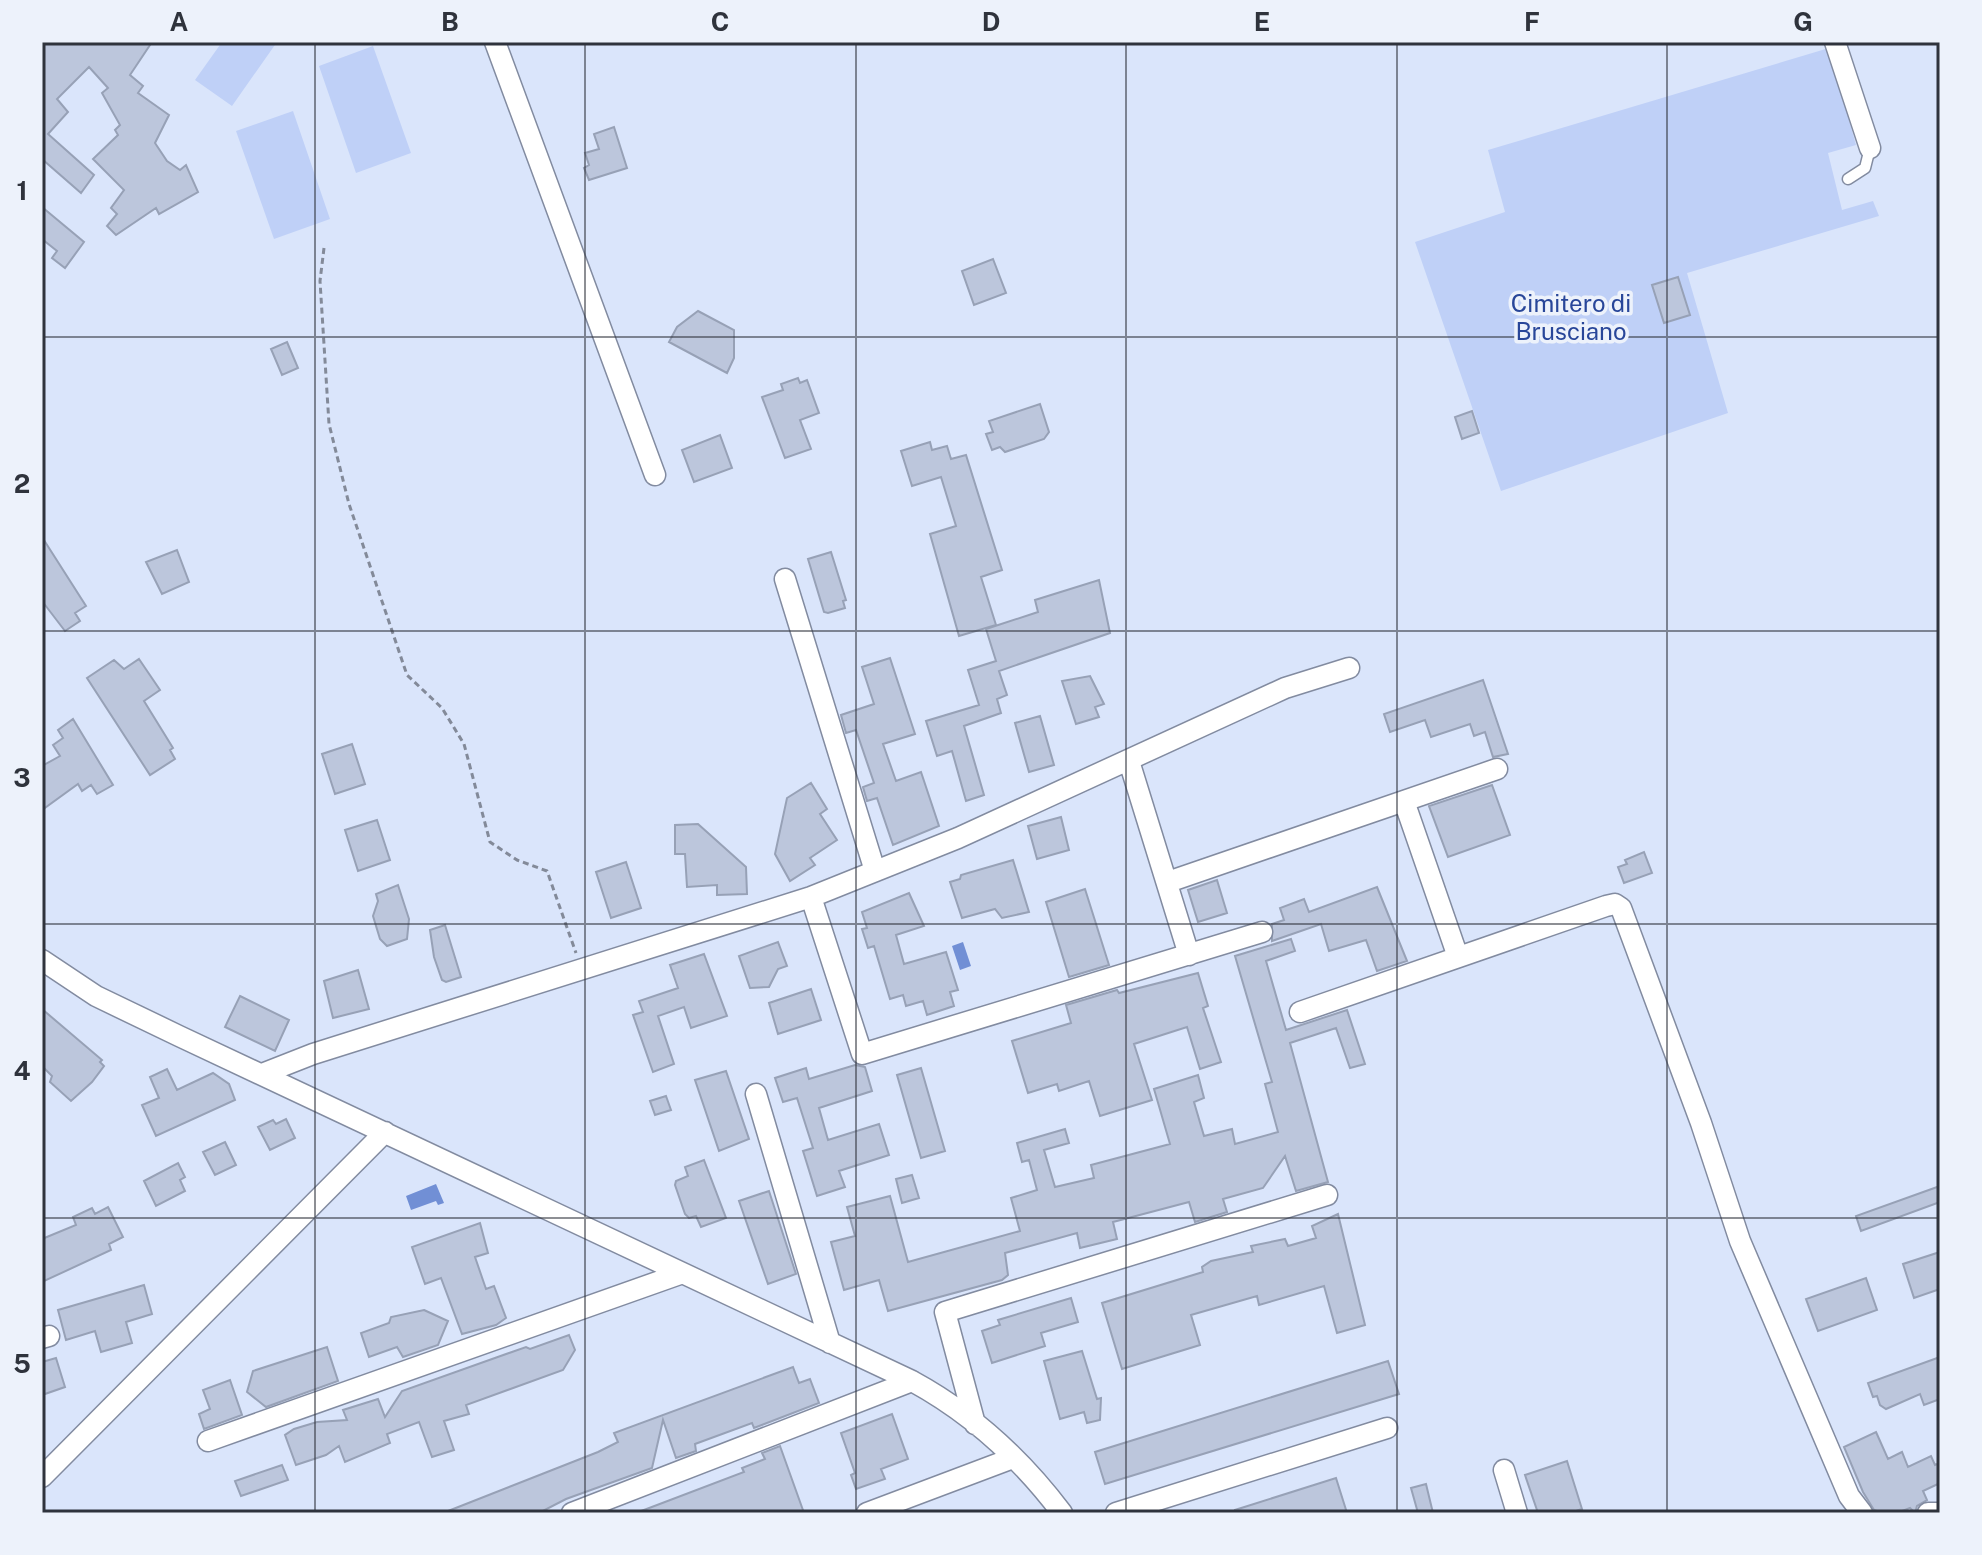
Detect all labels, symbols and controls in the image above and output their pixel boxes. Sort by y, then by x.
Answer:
text: A [170,6,189,37]
text: B [441,6,459,37]
text: C [711,6,729,37]
text: D [982,6,1000,37]
text: E [1254,6,1270,37]
text: F [1524,6,1540,37]
text: G [1793,6,1813,37]
text: 1 [16,175,28,206]
park label: Cimitero di Brusciano [1511,289,1631,345]
text: 2 [14,468,30,499]
text: 3 [13,762,31,793]
text: 4 [13,1055,31,1086]
text: 5 [13,1348,31,1379]

